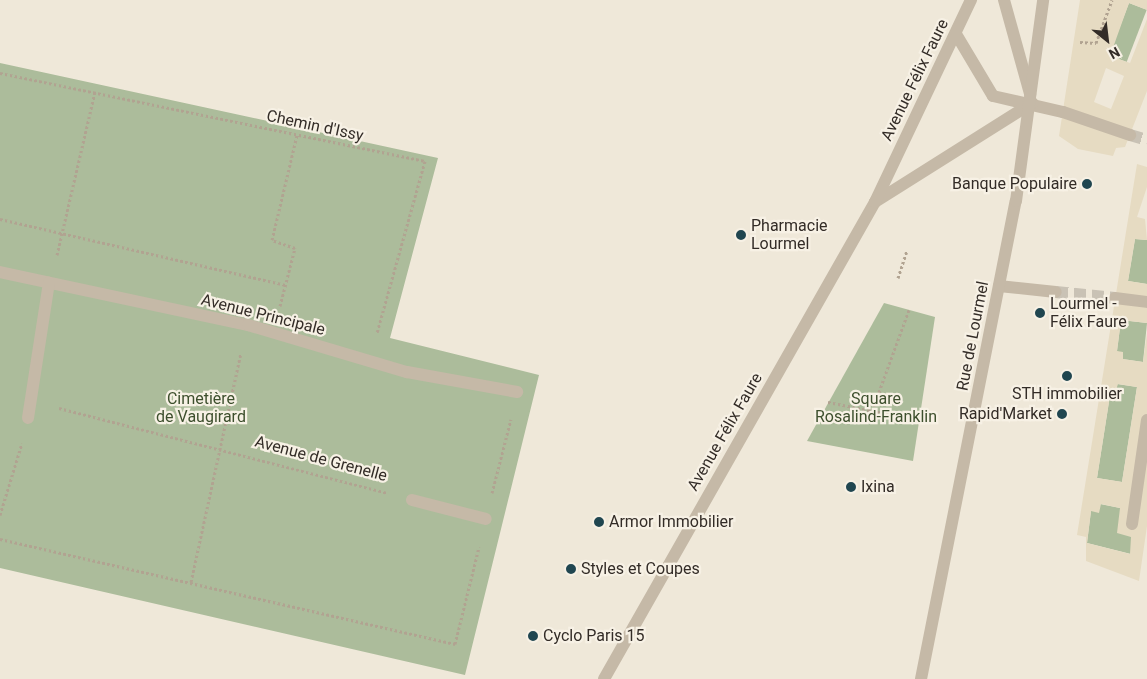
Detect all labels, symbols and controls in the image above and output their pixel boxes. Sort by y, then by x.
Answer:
north arrow [1082,15,1132,65]
street label: Avenue Félix Faure [877,16,953,144]
text: N [1106,44,1122,63]
street label: Chemin d'Issy [265,106,365,146]
place label: Banque Populaire [952,174,1077,194]
marker: Banque Populaire [1081,178,1093,190]
place label: Pharmacie Lourmel [751,216,828,254]
marker: Pharmacie Lourmel [735,229,747,241]
street label: Rue de Lourmel [953,280,993,392]
street label: Avenue Principale [199,290,327,340]
place label: Lourmel - Félix Faure [1050,294,1127,332]
marker: Lourmel - Félix Faure [1034,307,1046,319]
street label: Avenue Félix Faure [683,370,767,494]
marker: STH immobilier [1061,370,1073,382]
place label: STH immobilier [1012,384,1122,404]
park label: Cimetière de Vaugirard [156,389,246,427]
park label: Square Rosalind-Franklin [815,389,937,427]
place label: Rapid'Market [959,404,1052,424]
marker: Rapid'Market [1056,408,1068,420]
street label: Avenue de Grenelle [253,432,389,486]
place label: Ixina [861,477,895,497]
marker: Ixina [845,481,857,493]
place label: Armor Immobilier [609,512,734,532]
marker: Armor Immobilier [593,516,605,528]
place label: Styles et Coupes [581,559,700,579]
marker: Styles et Coupes [565,563,577,575]
place label: Cyclo Paris 15 [543,626,644,646]
marker: Cyclo Paris 15 [527,630,539,642]

